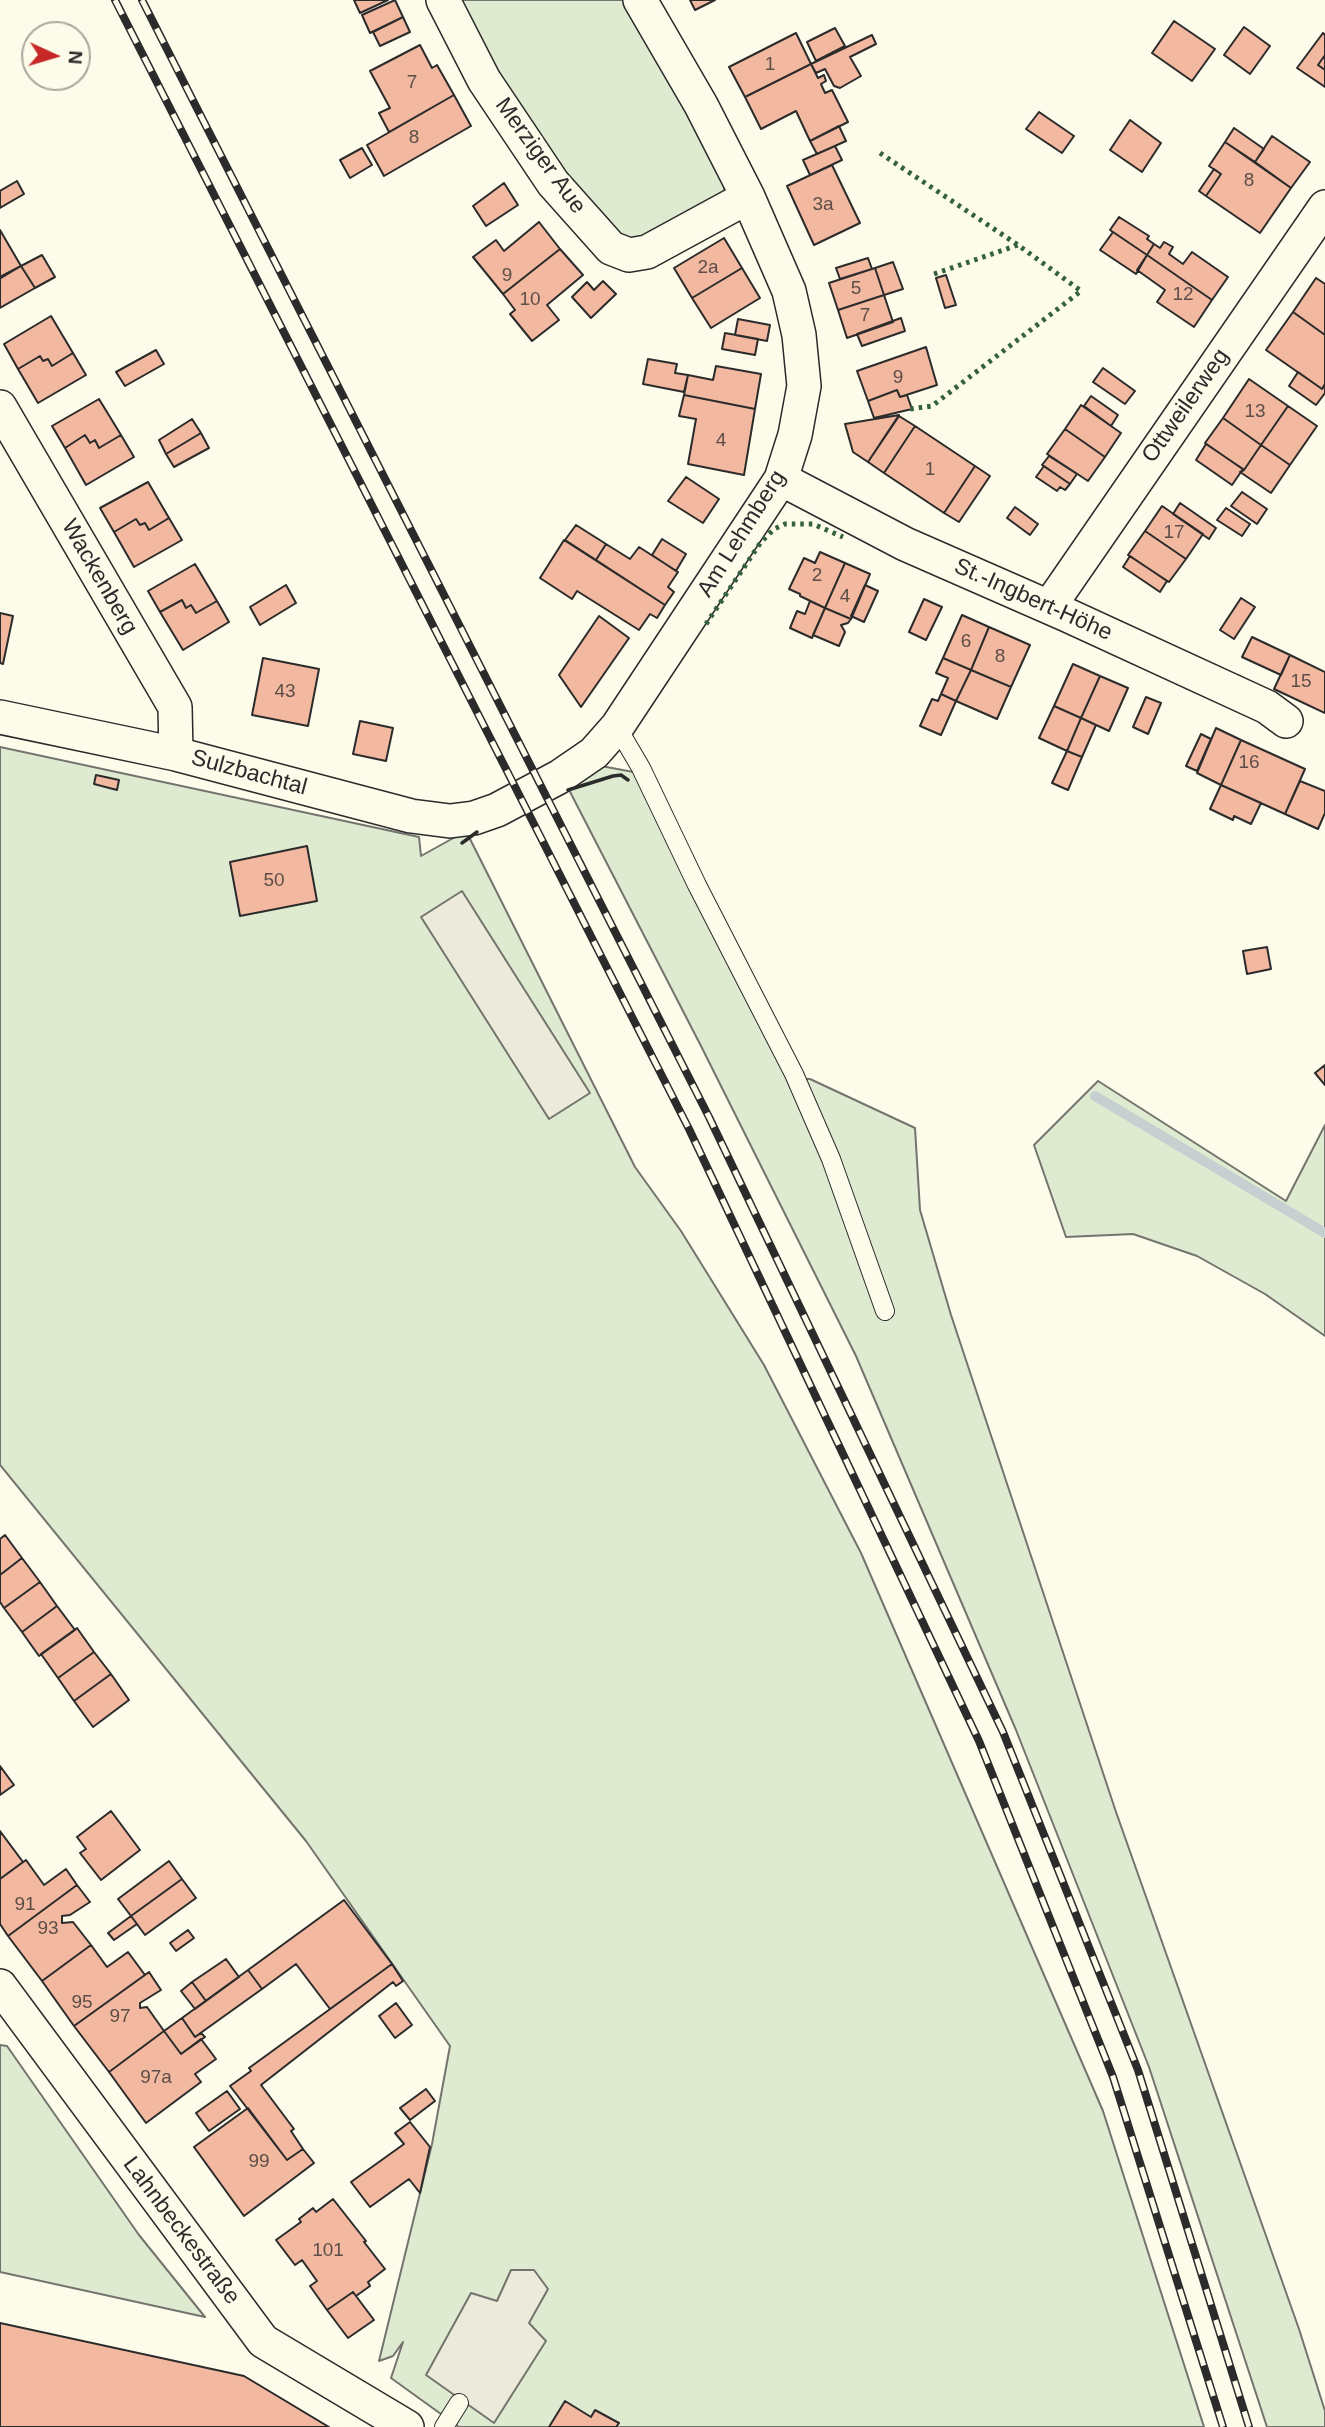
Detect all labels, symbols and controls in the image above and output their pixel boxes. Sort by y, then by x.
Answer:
north arrow [21,21,91,91]
text: N [64,50,86,65]
house number: 1 [765,54,775,76]
house number: 7 [407,72,417,94]
street label: Merziger Aue [489,93,591,219]
house number: 8 [409,127,419,149]
house number: 8 [1244,170,1254,192]
house number: 3a [812,194,834,216]
house number: 2a [697,257,719,279]
house number: 9 [502,265,512,287]
house number: 5 [851,278,861,300]
house number: 12 [1172,284,1194,306]
house number: 10 [519,289,541,311]
house number: 7 [860,305,870,327]
street label: Ottweilerweg [1137,344,1235,468]
house number: 9 [893,367,903,389]
house number: 13 [1244,401,1266,423]
house number: 4 [716,430,726,452]
house number: 1 [925,459,935,481]
street label: Am Lehmberg [692,465,792,603]
street label: Wackenberg [55,515,143,639]
house number: 17 [1163,522,1185,544]
street label: St.-Ingbert-Höhe [950,553,1116,647]
house number: 2 [812,565,822,587]
house number: 4 [840,586,850,608]
house number: 6 [961,631,971,653]
house number: 8 [995,646,1005,668]
house number: 15 [1290,671,1312,693]
house number: 43 [274,681,296,703]
street label: Sulzbachtal [188,744,310,802]
house number: 16 [1238,752,1260,774]
house number: 50 [263,870,285,892]
house number: 91 [14,1894,36,1916]
house number: 93 [37,1918,59,1940]
house number: 95 [71,1992,93,2014]
house number: 97 [109,2006,131,2028]
house number: 97a [140,2067,172,2089]
house number: 99 [248,2151,270,2173]
street label: Lahnbeckestraße [117,2152,245,2310]
house number: 101 [312,2240,344,2262]

